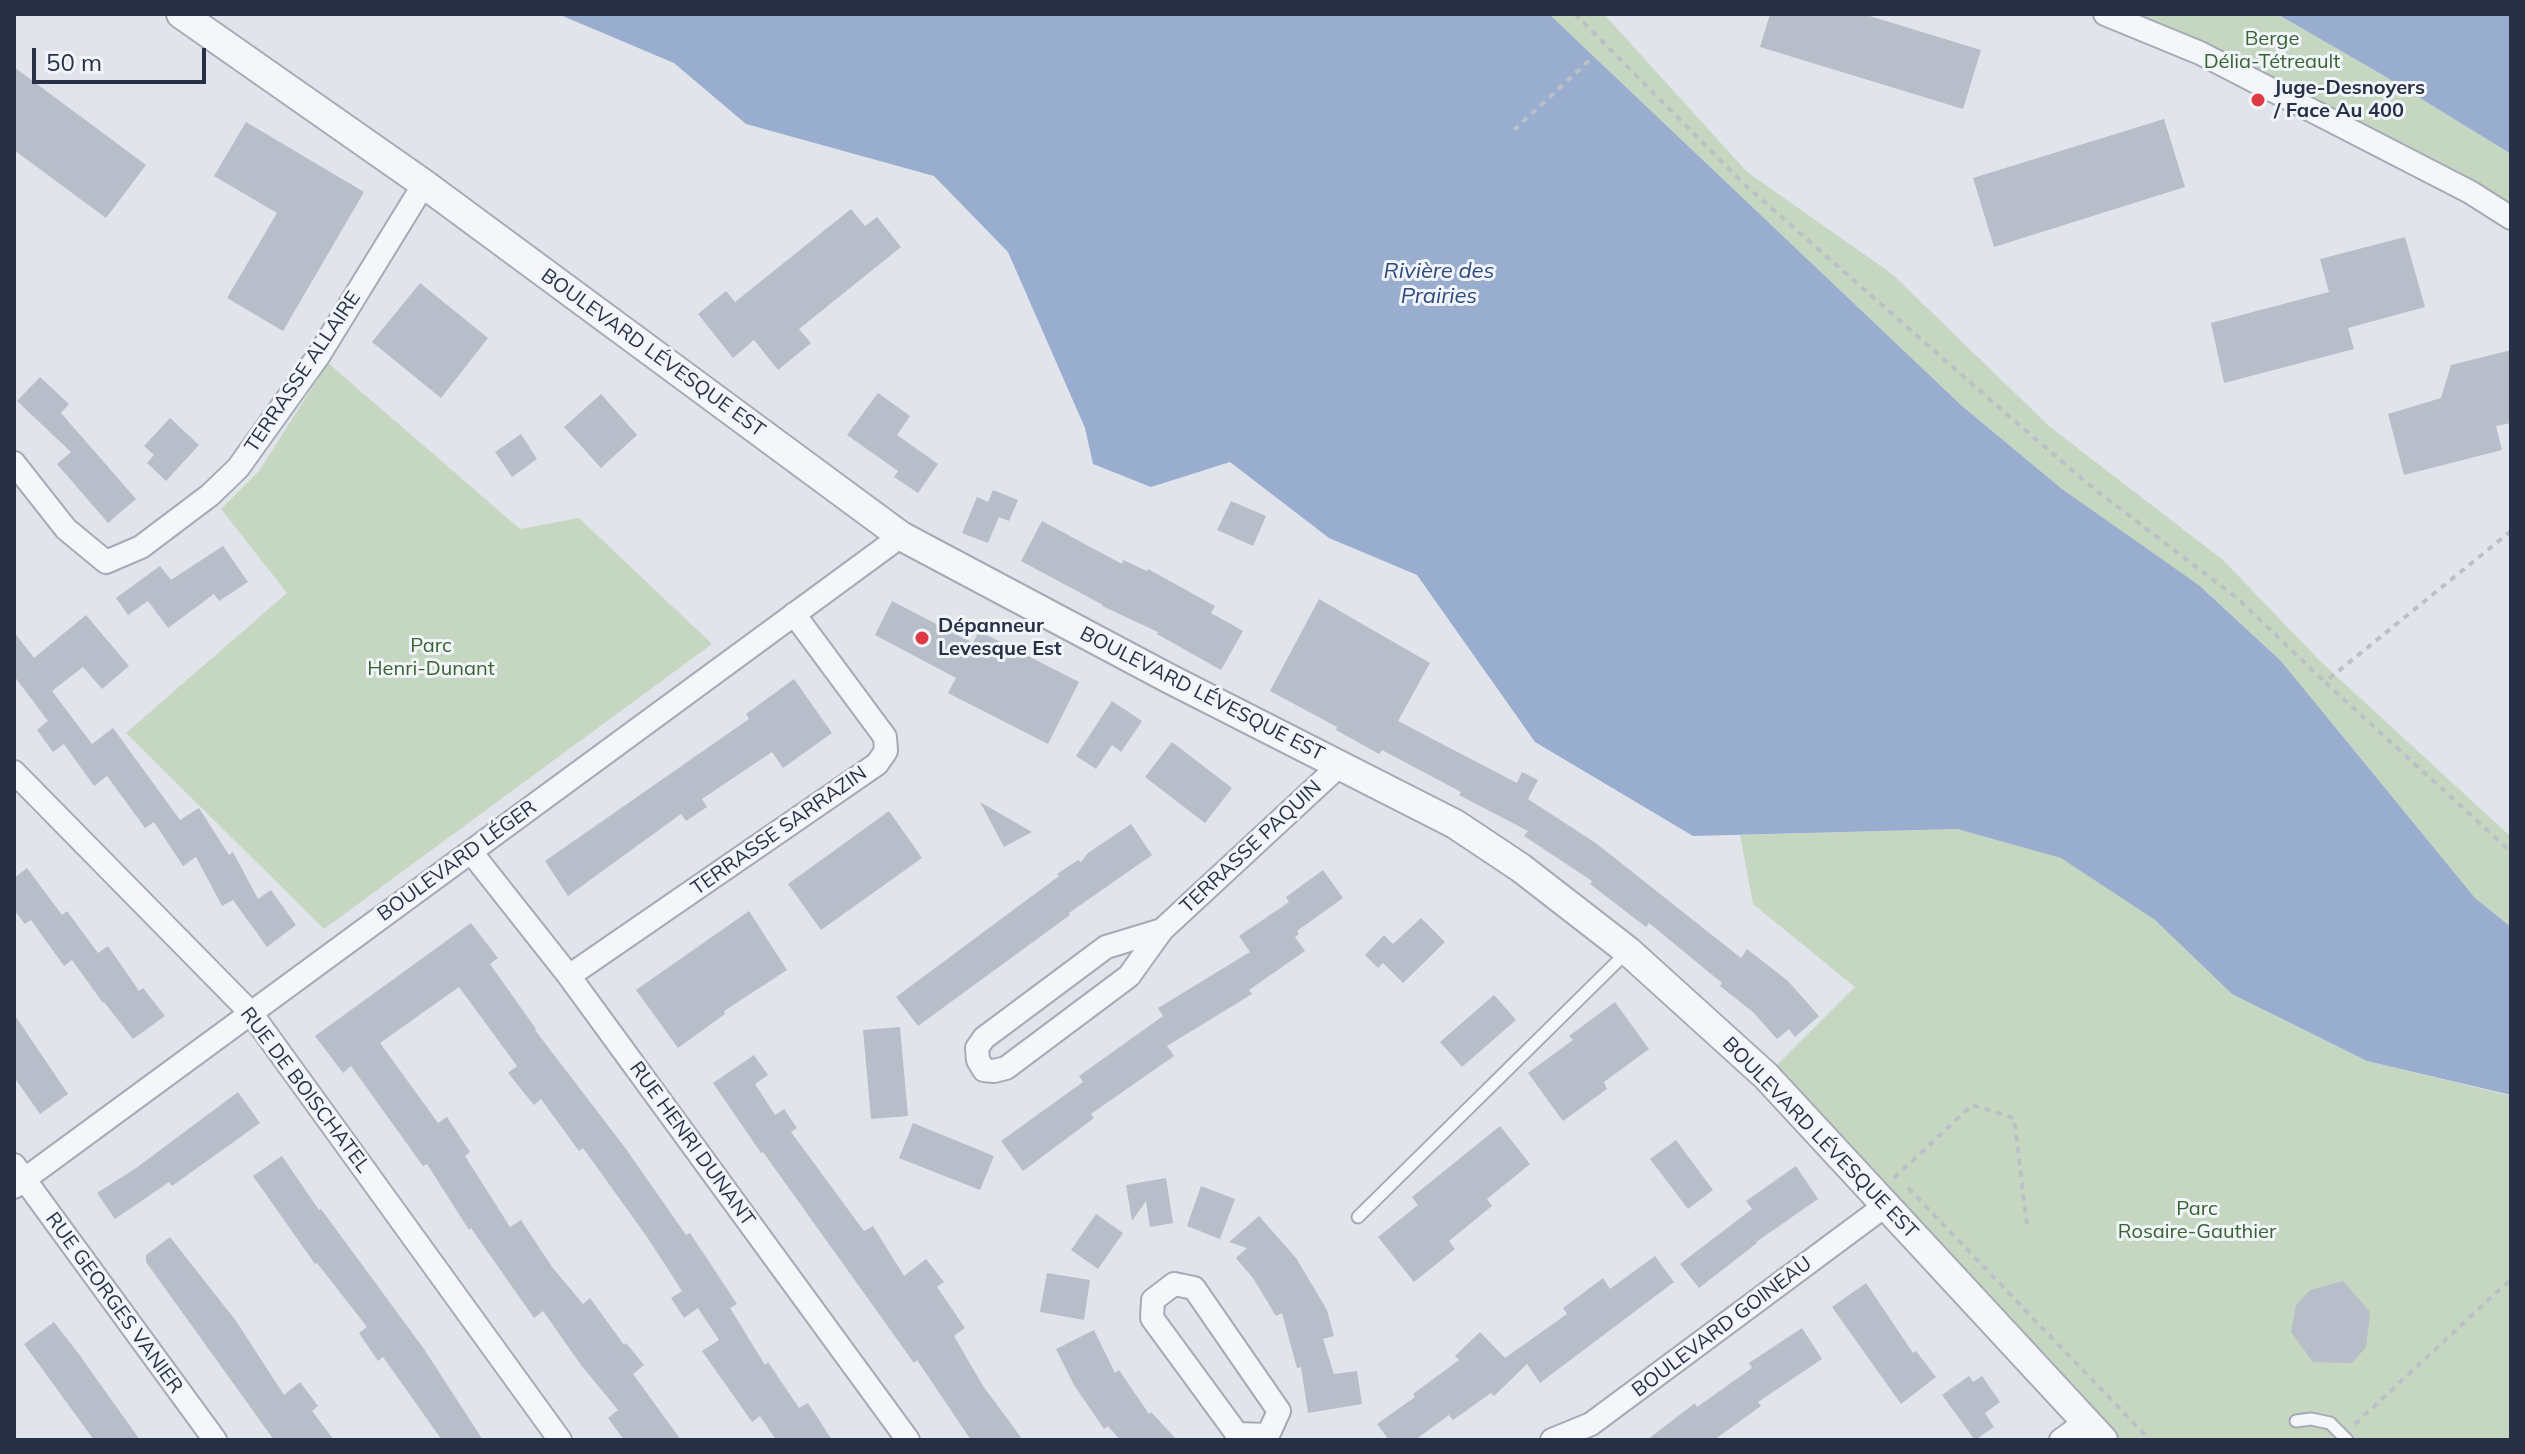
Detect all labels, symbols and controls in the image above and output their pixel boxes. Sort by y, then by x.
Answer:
park label: Berge Délia-Tétreault [2204,27,2340,74]
scale bar [36,32,210,82]
text: 50 m [46,47,102,77]
place label: Juge-Desnoyers / Face Au 400 [2274,76,2425,123]
marker: Juge-Desnoyers / Face Au 400 [2249,91,2267,109]
water label: Rivière des Prairies [1384,258,1494,310]
street label: BOULEVARD LÉVESQUE EST [536,264,770,442]
street label: TERRASSE ALLAIRE [240,287,366,457]
place label: Dépanneur Levesque Est [938,614,1062,661]
street label: BOULEVARD LÉVESQUE EST [1076,622,1328,766]
marker: Dépanneur Levesque Est [913,629,931,647]
park label: Parc Henri-Dunant [367,634,495,681]
street label: TERRASSE SARRAZIN [687,761,871,901]
street label: TERRASSE PAQUIN [1176,775,1326,919]
street label: BOULEVARD LÉGER [373,795,541,927]
street label: RUE DE BOISCHATEL [235,1003,375,1177]
street label: BOULEVARD LÉVESQUE EST [1717,1032,1923,1244]
street label: RUE HENRI DUNANT [624,1057,760,1231]
park label: Parc Rosaire-Gauthier [2118,1197,2276,1244]
street label: RUE GEORGES VANIER [40,1208,188,1398]
street label: BOULEVARD GOINEAU [1627,1252,1817,1402]

